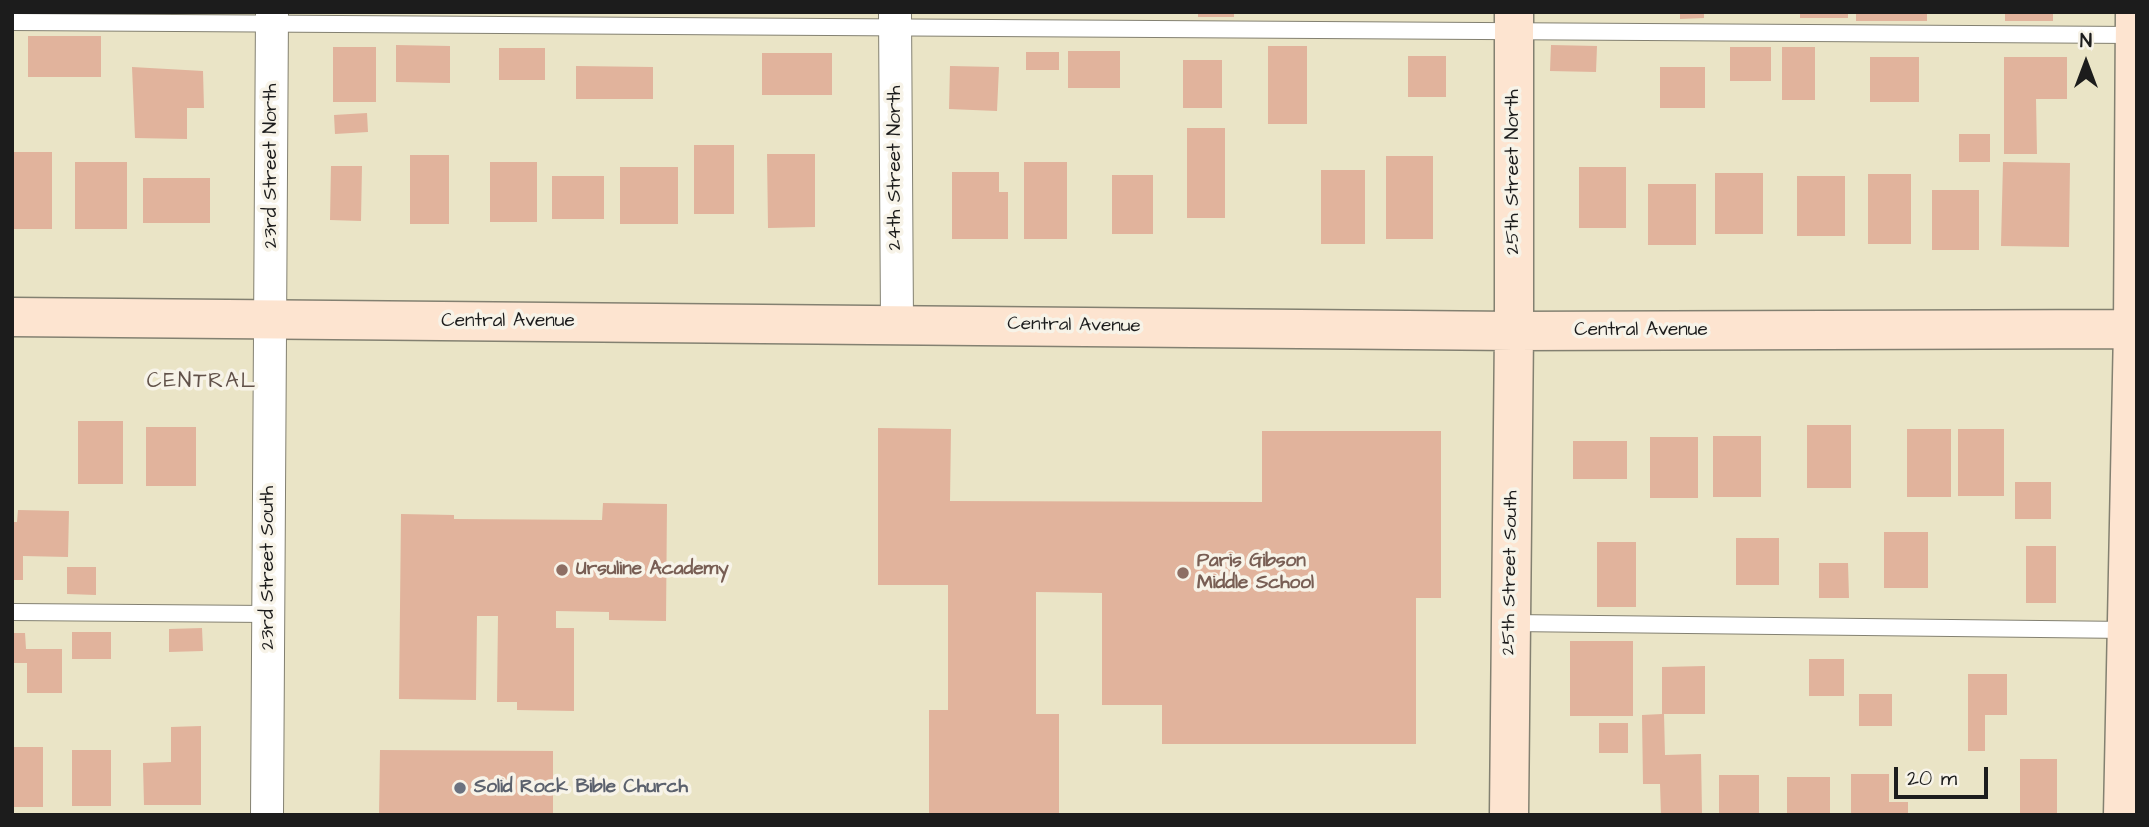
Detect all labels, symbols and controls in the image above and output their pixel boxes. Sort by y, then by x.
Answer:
north arrow [2051,28,2121,98]
text: N [2080,28,2092,55]
street label: 23rd Street North [261,84,283,248]
street label: 24th Street North [885,86,907,250]
street label: 25th Street North [1503,89,1525,255]
street label: Central Avenue [441,311,575,333]
street label: Central Avenue [1007,313,1141,339]
street label: Central Avenue [1574,320,1708,342]
district label: CENTRAL [148,370,256,396]
street label: 23rd Street South [258,486,280,650]
street label: 25th Street South [1498,490,1524,656]
place label: Paris Gibson Middle School [1197,551,1314,595]
place label: Ursuline Academy [576,559,729,581]
marker: Ursuline Academy [554,562,570,578]
marker: Paris Gibson Middle School [1175,565,1191,581]
scale bar [1897,754,1992,798]
text: 20 m [1907,764,1957,793]
place label: Solid Rock Bible Church [474,777,688,799]
marker: Solid Rock Bible Church [452,780,468,796]

